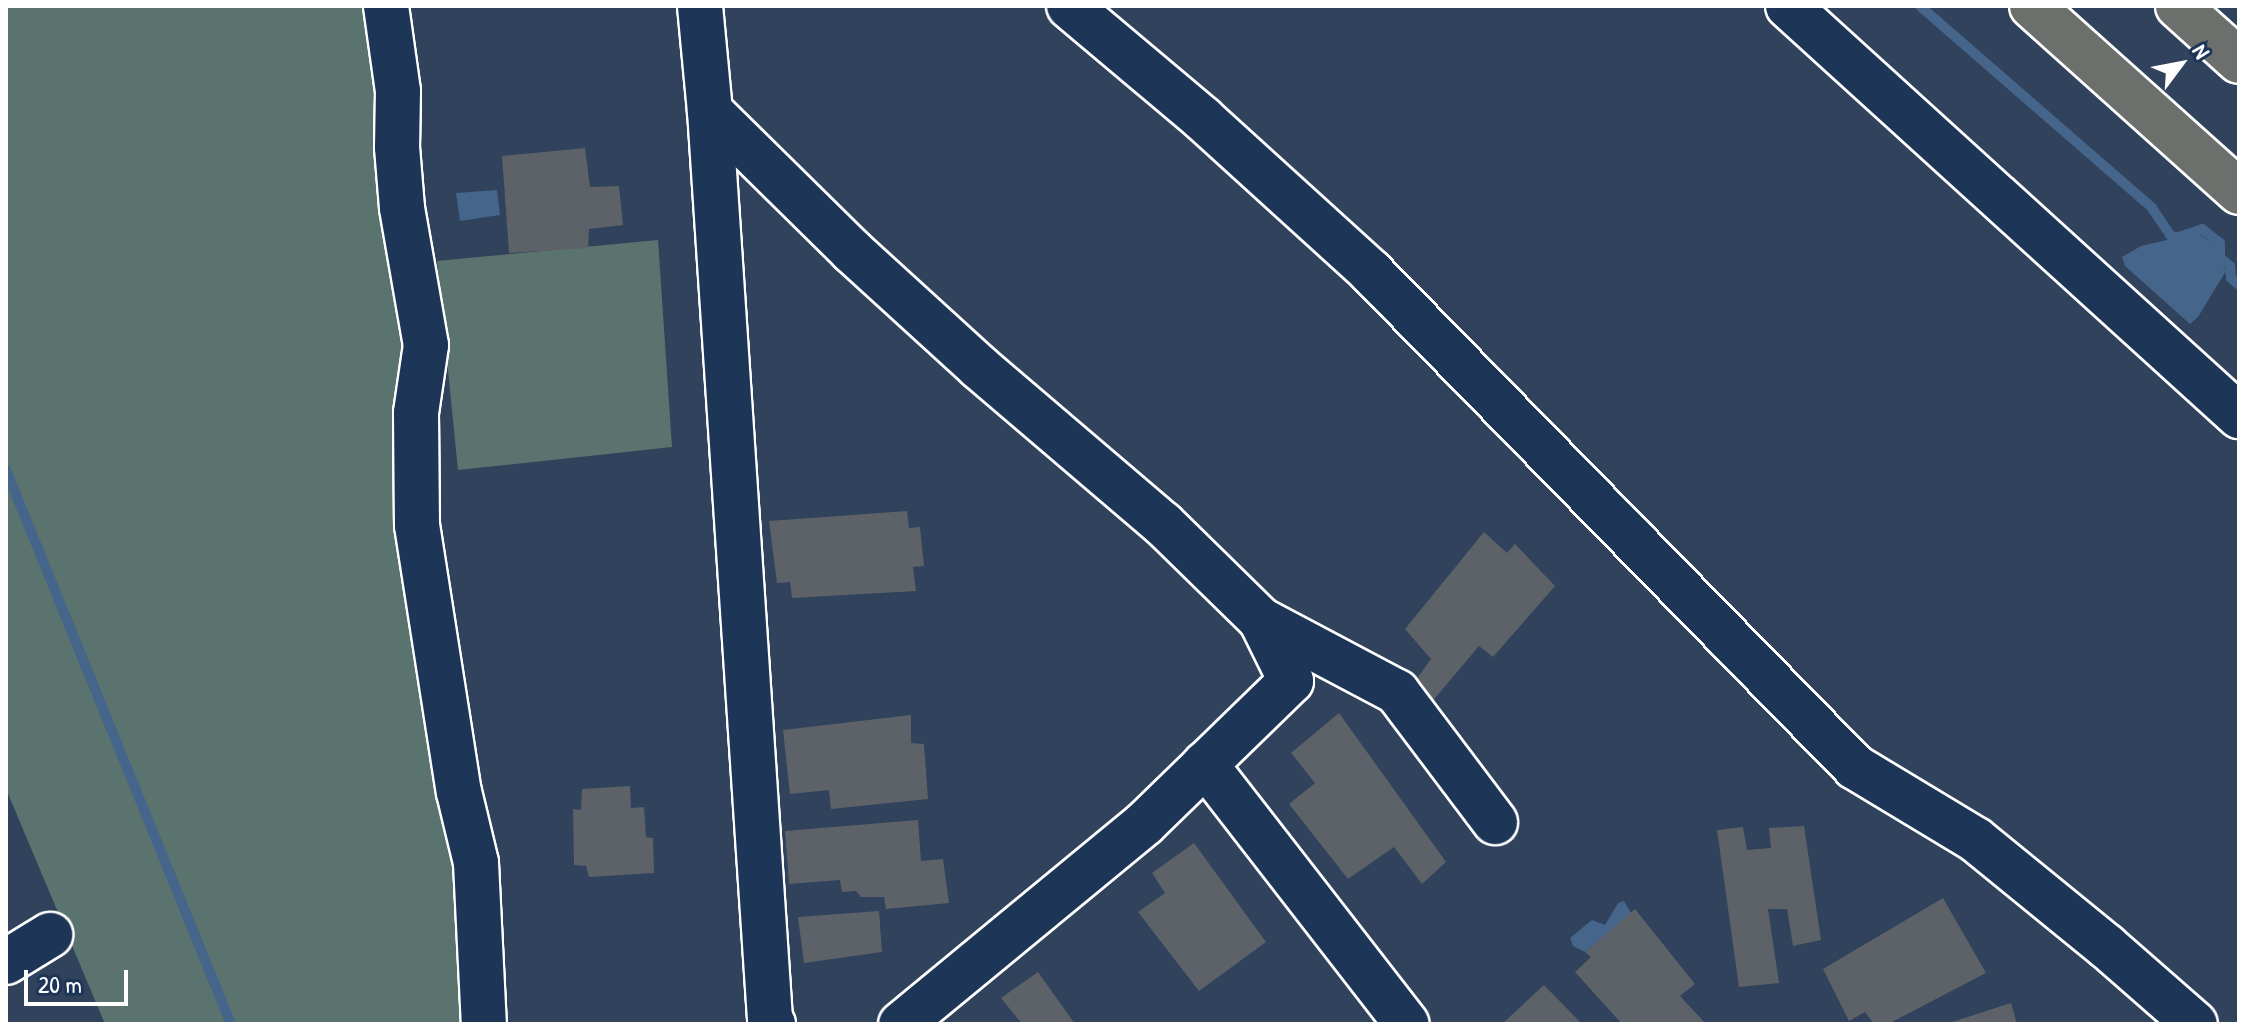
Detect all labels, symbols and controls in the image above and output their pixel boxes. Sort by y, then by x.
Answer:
north arrow [2141,24,2221,104]
text: N [2186,38,2217,64]
scale bar [28,954,132,1004]
text: 20 m [38,968,82,1000]

